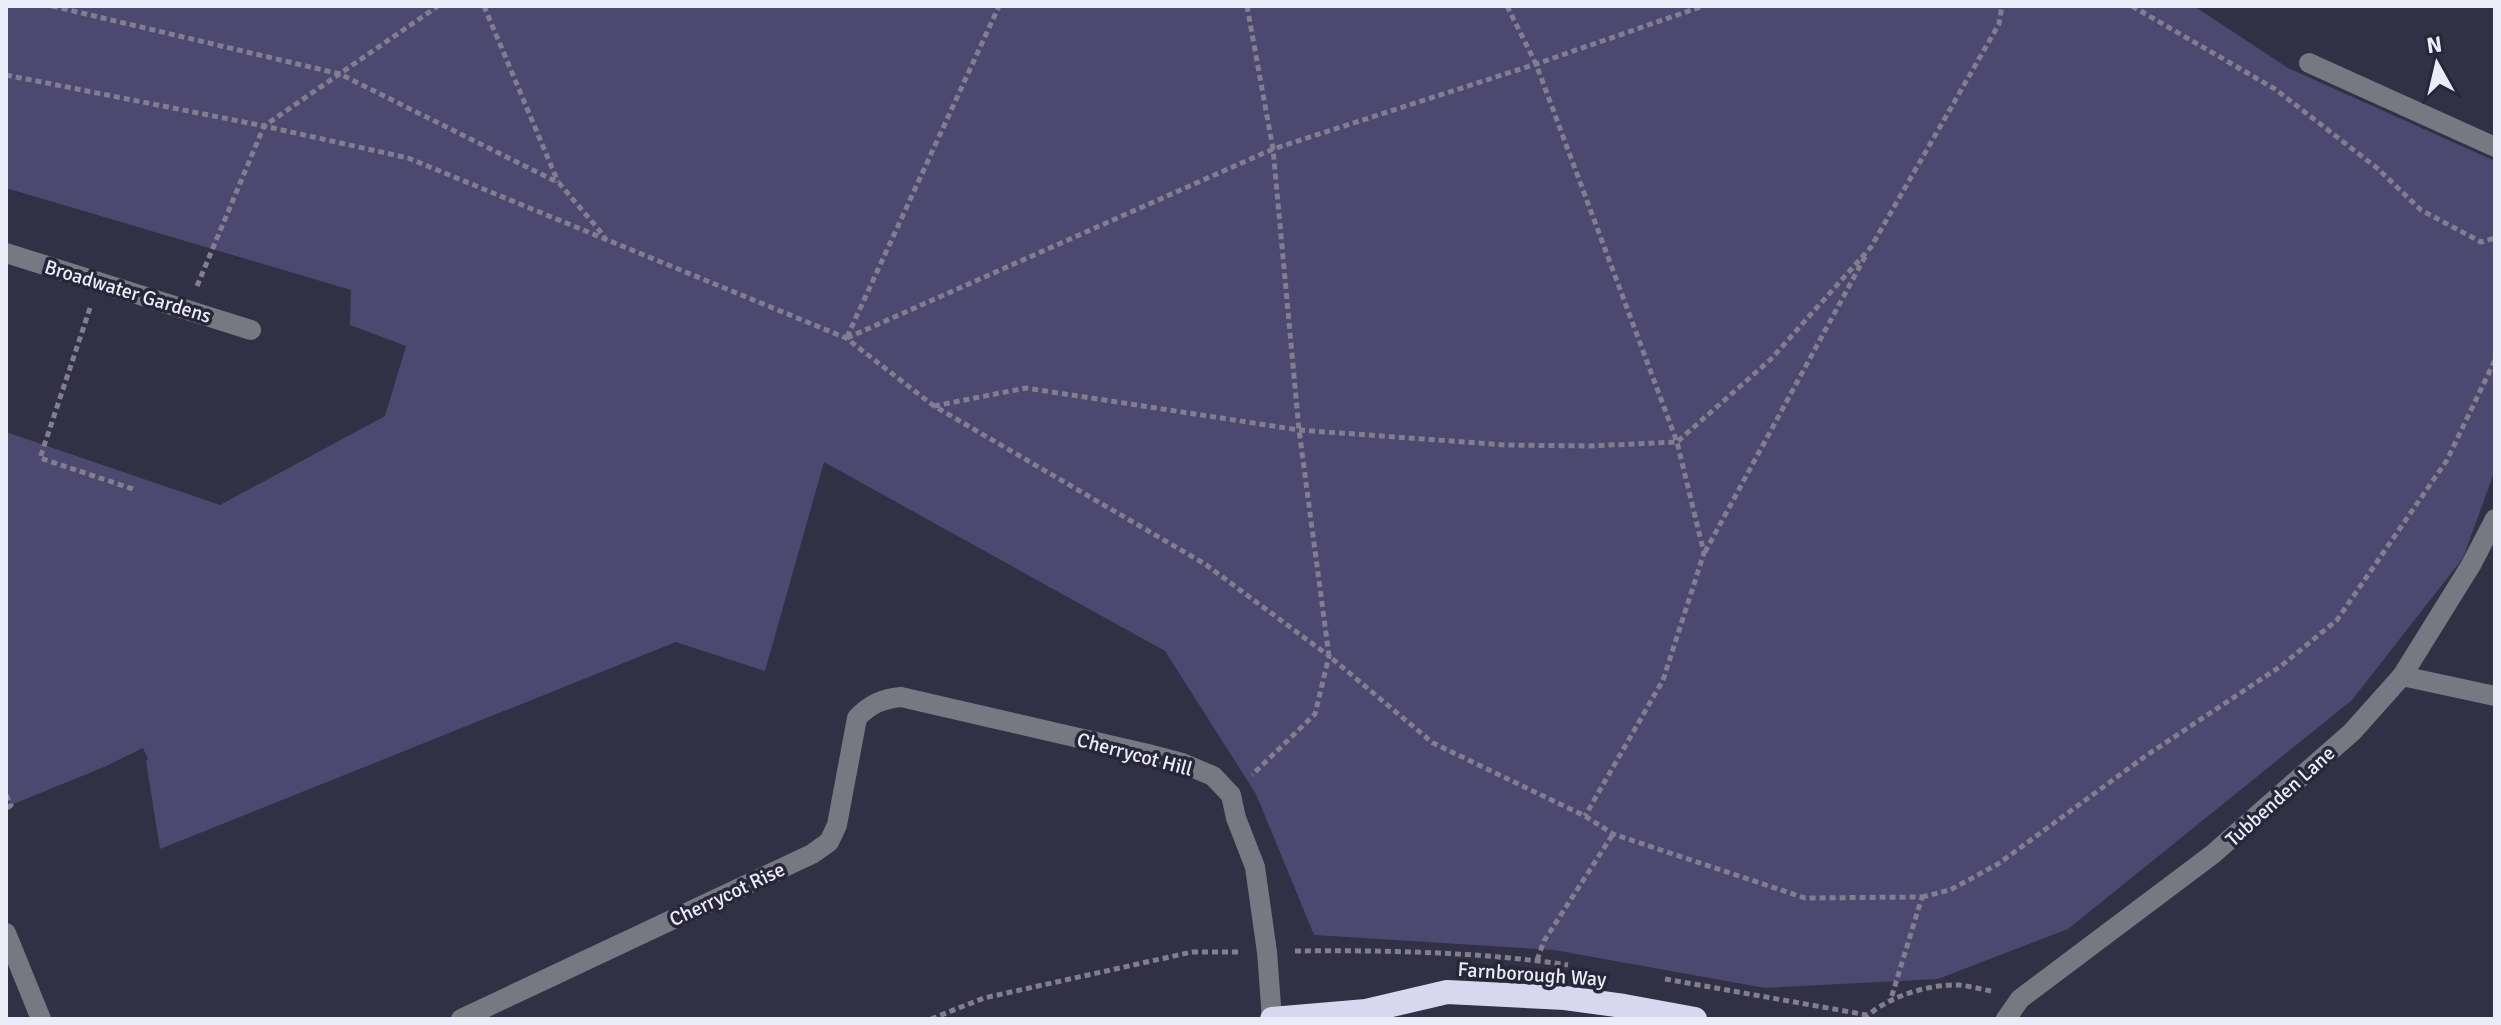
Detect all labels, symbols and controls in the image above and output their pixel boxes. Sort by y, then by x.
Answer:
north arrow [2397,24,2477,104]
text: N [2425,30,2444,59]
street label: Broadwater Gardens [41,254,214,329]
street label: Cherrycot Hill [1074,727,1196,782]
street label: Tubbenden Lane [2221,741,2340,852]
street label: Cherrycot Rise [666,857,789,932]
street label: Farnborough Way [1457,957,1608,992]

